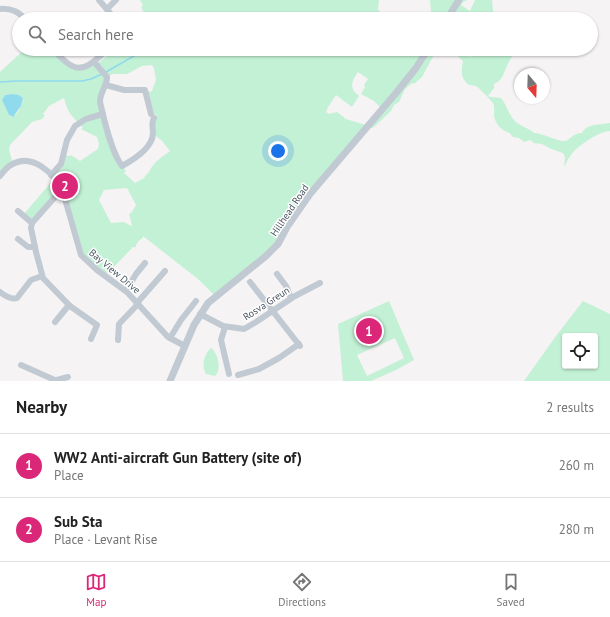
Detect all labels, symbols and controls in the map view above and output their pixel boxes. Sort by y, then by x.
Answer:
search box [12,12,598,56]
icon: search [26,23,48,45]
text: Search here [58,25,134,44]
north arrow [514,68,550,104]
your location [268,141,288,161]
pin: 2 [52,171,78,201]
street label: Hillhead Road [267,182,312,239]
street label: Bay View Drive [86,246,143,297]
street label: Rosva Greun [241,284,292,323]
pin: 1 [356,316,382,346]
map controls [562,333,598,369]
button: locate [562,333,598,369]
text: Nearby [16,396,67,418]
text: 2 results [546,399,594,416]
text: WW2 Anti-aircraft Gun Battery (site of) [54,448,302,467]
text: 1 [25,457,33,474]
text: 260 m [559,457,594,474]
text: Place [54,467,84,484]
text: Sub Sta [54,512,102,531]
text: 2 [25,521,33,538]
text: 280 m [559,521,594,538]
text: Place · Levant Rise [54,531,157,548]
tab: Map [85,571,107,609]
tab: Directions [278,571,326,609]
tab: Saved [497,571,525,609]

